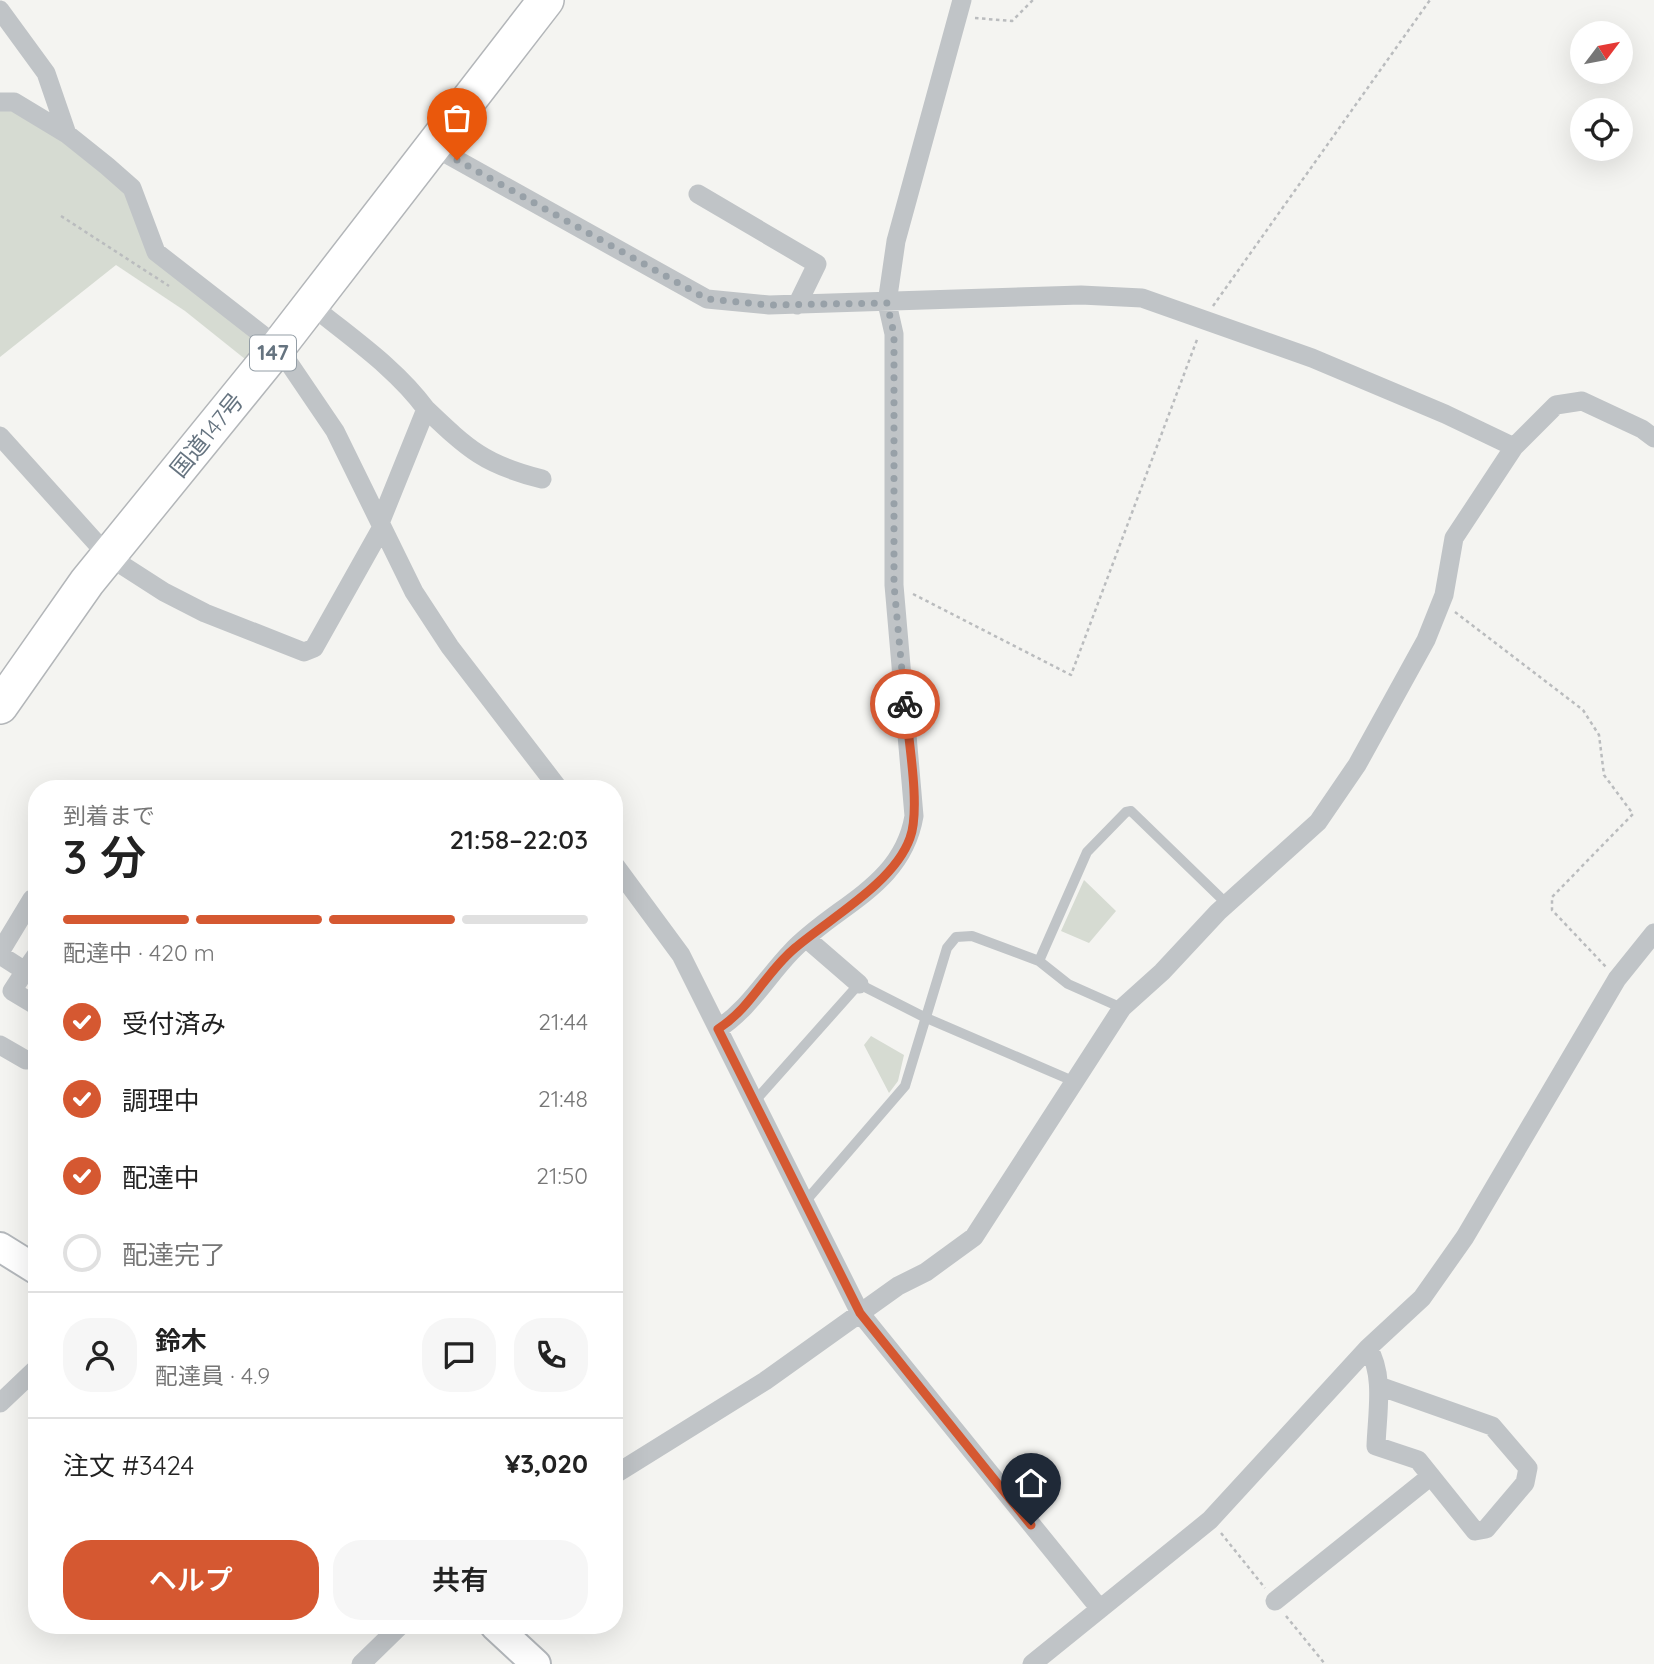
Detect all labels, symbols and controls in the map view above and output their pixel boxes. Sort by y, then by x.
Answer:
north arrow [1570,21,1633,84]
map controls [1570,21,1633,161]
pin [427,88,487,160]
button: locate [1570,98,1633,161]
icon: bag [438,99,476,137]
road number: 147 [250,336,296,370]
street label: 国道147号 [164,387,249,483]
courier [870,669,940,739]
icon: bike [886,685,924,723]
text: 到着まで [63,801,155,830]
text: 21:58–22:03 [449,823,588,856]
text: 3 分 [63,828,146,886]
text: 配達中 · 420 m [63,938,215,967]
icon: check [63,1003,101,1041]
text: 受付済み [122,1007,226,1040]
text: 21:44 [538,1007,588,1036]
icon: check [63,1080,101,1118]
text: 調理中 [122,1084,200,1117]
text: 21:48 [538,1084,588,1113]
icon: check [63,1157,101,1195]
text: 配達中 [122,1161,200,1194]
text: 21:50 [536,1161,588,1190]
text: 配達完了 [122,1238,226,1271]
button: person [63,1318,137,1392]
button: chat [422,1318,496,1392]
button: phone [514,1318,588,1392]
text: 鈴木 [155,1324,207,1357]
text: 配達員 · 4.9 [155,1361,270,1390]
text: ¥3,020 [505,1447,588,1480]
text: 注文 #3424 [63,1449,194,1482]
pin [1001,1453,1061,1525]
icon: home [1012,1464,1050,1502]
button: ヘルプ [63,1540,319,1620]
button: 共有 [333,1540,588,1620]

